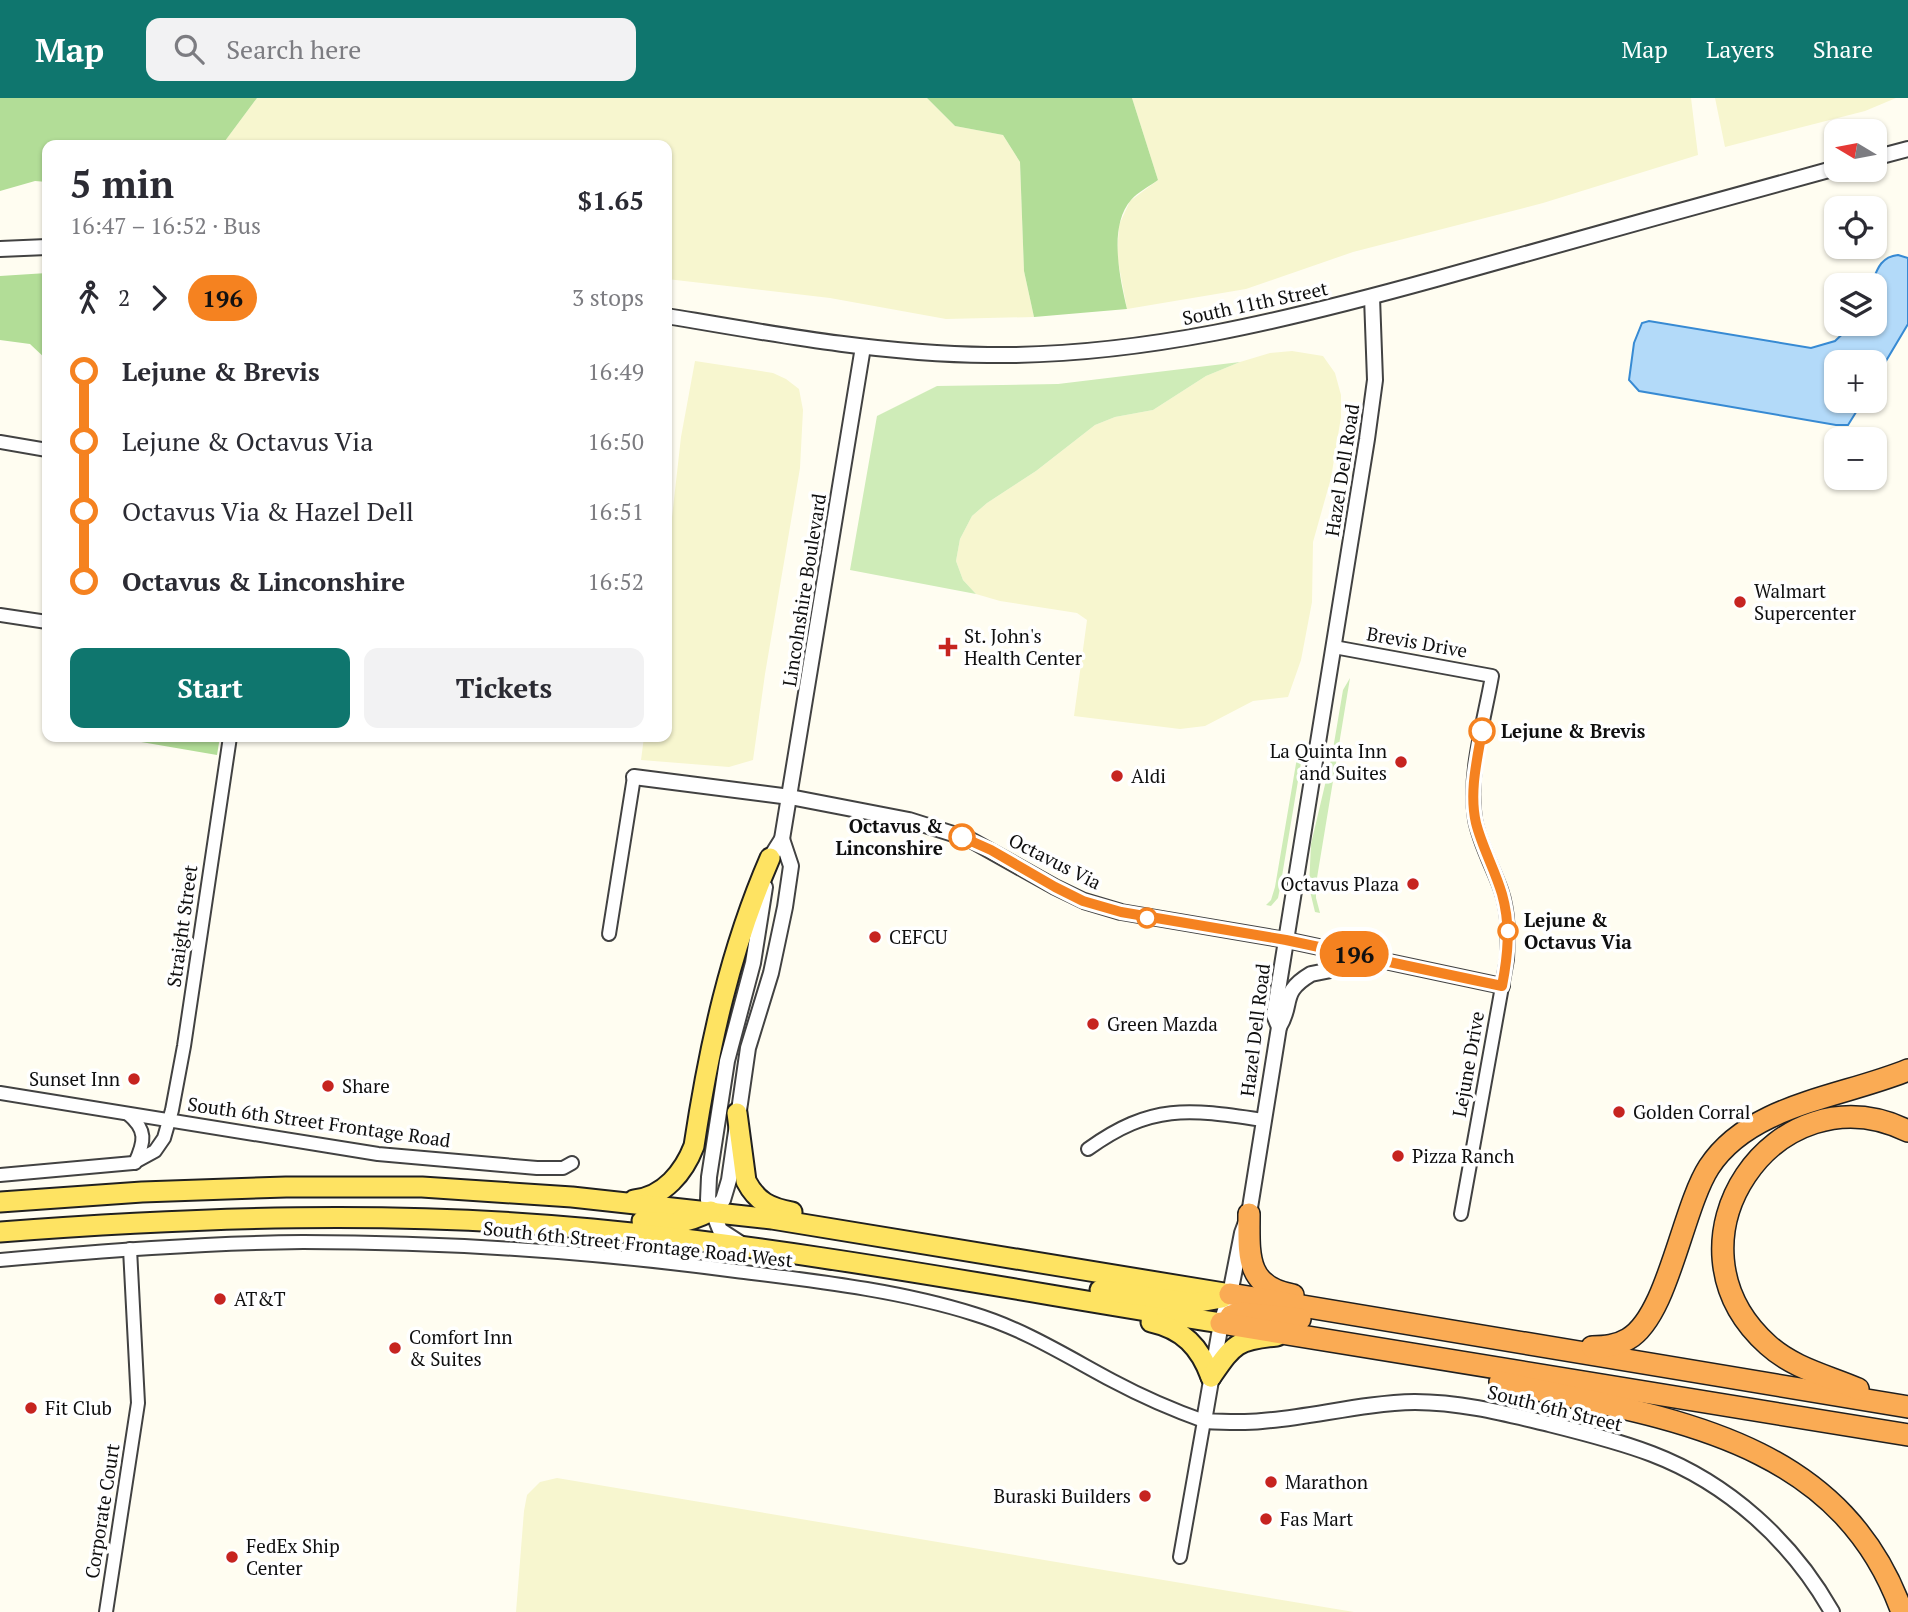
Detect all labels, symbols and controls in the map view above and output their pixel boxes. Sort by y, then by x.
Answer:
search box [146,18,636,81]
text: Map [35,28,104,71]
icon: search [170,30,208,68]
text: Search here [226,32,361,66]
text: Map [1621,33,1668,65]
text: Layers [1706,33,1775,65]
text: Share [1813,33,1873,65]
north arrow [1824,119,1886,182]
map controls [1824,119,1887,490]
text: 5 min [70,159,174,209]
text: $1.65 [578,183,644,217]
button: locate [1824,196,1887,259]
text: 16:47 – 16:52 · Bus [70,210,261,241]
button: layers [1824,273,1887,336]
street label: South 11th Street [1180,275,1330,330]
icon: walk [70,279,108,317]
icon: forward [140,279,178,317]
text: 2 [118,282,130,313]
text: 196 [202,282,243,314]
text: 3 stops [572,282,644,313]
button: + [1824,350,1887,413]
text: Lejune & Brevis [122,354,320,388]
text: 16:49 [587,356,644,387]
street label: Hazel Dell Road [1319,401,1364,538]
text: Lejune & Octavus Via [122,424,373,458]
text: 16:50 [587,426,644,457]
button: − [1824,427,1887,490]
street label: Lincolnshire Boulevard [776,491,831,688]
text: Octavus Via & Hazel Dell [122,494,414,528]
text: 16:51 [587,496,644,527]
text: Octavus & Linconshire [122,564,405,598]
text: 16:52 [587,566,644,597]
place label: Walmart Supercenter [1754,578,1857,625]
marker: Walmart Supercenter [1732,594,1748,610]
street label: Brevis Drive [1365,620,1469,663]
place label: St. John's Health Center [964,623,1083,670]
marker: St. John's Health Center [938,637,958,657]
button: Start [70,648,350,728]
button: Tickets [364,648,644,728]
marker: Lejune & Brevis [1469,718,1495,744]
place label: Lejune & Brevis [1501,718,1646,743]
place label: La Quinta Inn and Suites [1270,738,1387,785]
marker: La Quinta Inn and Suites [1393,754,1409,770]
place label: Aldi [1131,763,1166,788]
marker: Aldi [1109,768,1125,784]
place label: Octavus & Linconshire [835,813,943,860]
marker: Octavus & Linconshire [949,824,975,850]
street label: Octavus Via [1005,827,1106,895]
street label: Straight Street [161,863,202,989]
place label: Octavus Plaza [1281,871,1399,896]
marker: Octavus Plaza [1405,876,1421,892]
place label: Lejune & Octavus Via [1524,907,1632,954]
unlabelled marker [1137,908,1157,928]
marker: Lejune & Octavus Via [1498,921,1518,941]
place label: CEFCU [889,924,948,949]
marker: CEFCU [867,929,883,945]
line badge: 196 [1314,931,1394,977]
text: 196 [1334,938,1374,970]
street label: Hazel Dell Road [1234,962,1275,1098]
street label: Lejune Drive [1446,1009,1489,1119]
place label: Green Mazda [1107,1011,1218,1036]
marker: Green Mazda [1085,1016,1101,1032]
place label: Sunset Inn [29,1066,120,1091]
marker: Sunset Inn [126,1071,142,1087]
place label: Share [342,1073,390,1098]
marker: Share [320,1078,336,1094]
street label: South 6th Street Frontage Road [186,1091,453,1152]
place label: Golden Corral [1633,1099,1751,1124]
marker: Golden Corral [1611,1104,1627,1120]
place label: Pizza Ranch [1412,1143,1514,1168]
marker: Pizza Ranch [1390,1148,1406,1164]
street label: South 6th Street Frontage Road West [482,1215,794,1272]
place label: AT&T [234,1286,286,1311]
marker: AT&T [212,1291,228,1307]
place label: Comfort Inn & Suites [409,1324,513,1371]
marker: Comfort Inn & Suites [387,1340,403,1356]
street label: South 6th Street [1485,1379,1625,1436]
place label: Fit Club [45,1395,112,1420]
marker: Fit Club [23,1400,39,1416]
street label: Corporate Court [78,1442,125,1580]
place label: Marathon [1285,1469,1368,1494]
marker: Marathon [1263,1474,1279,1490]
place label: Buraski Builders [993,1483,1131,1508]
marker: Buraski Builders [1137,1488,1153,1504]
place label: Fas Mart [1280,1506,1353,1531]
marker: Fas Mart [1258,1511,1274,1527]
place label: FedEx Ship Center [246,1533,340,1580]
marker: FedEx Ship Center [224,1549,240,1565]

